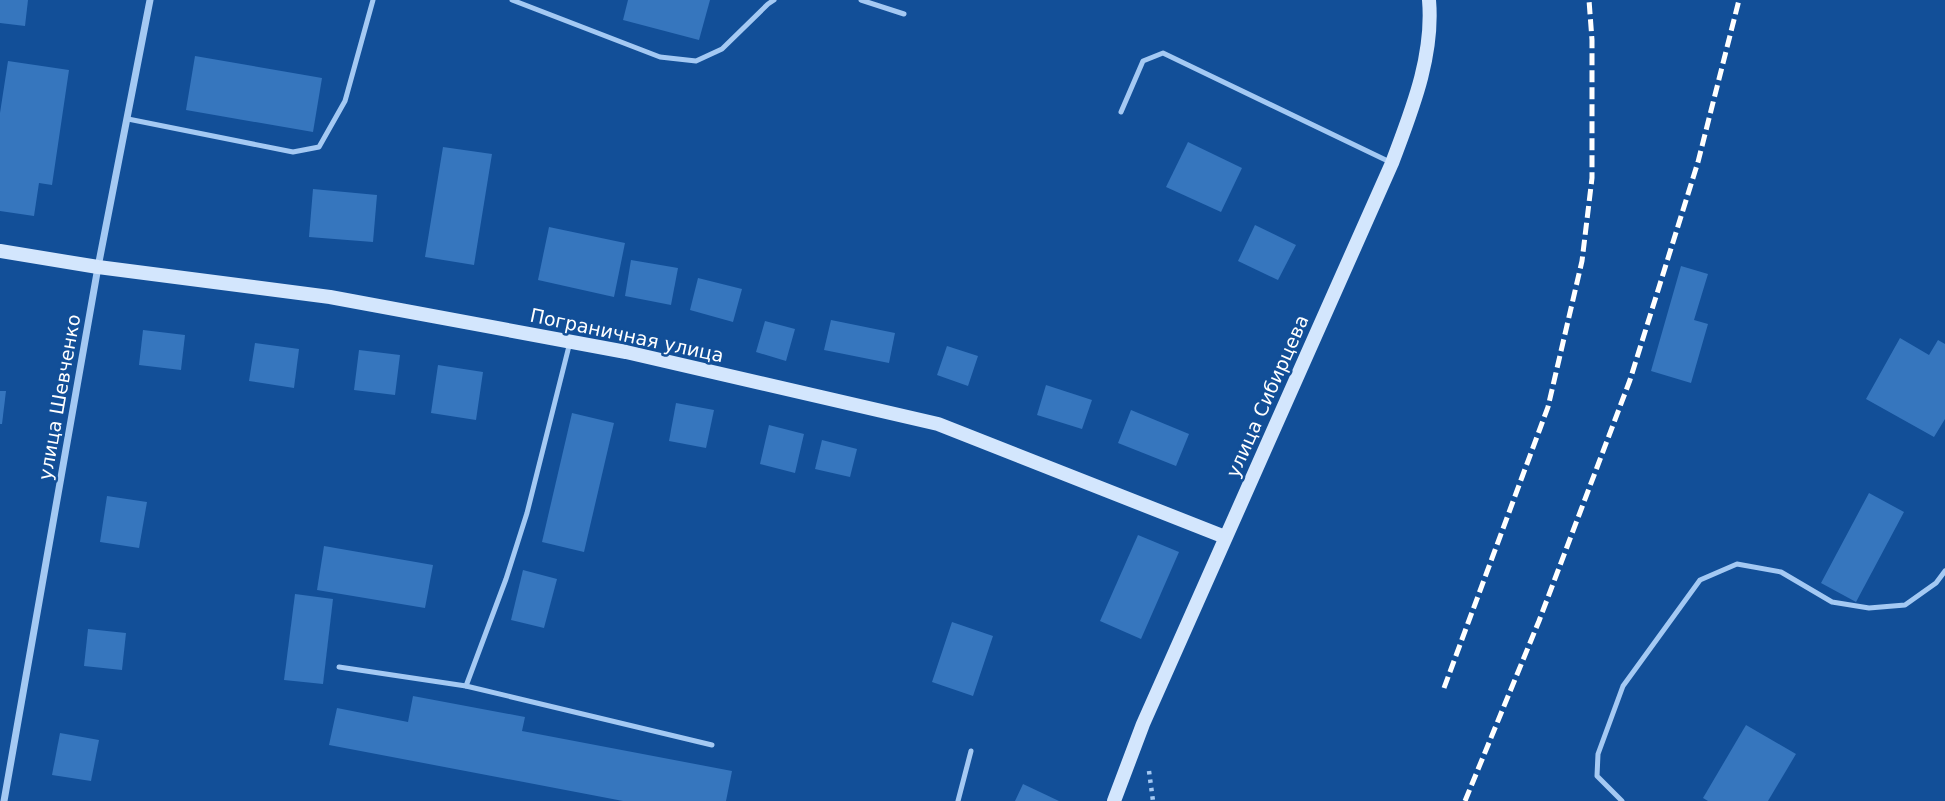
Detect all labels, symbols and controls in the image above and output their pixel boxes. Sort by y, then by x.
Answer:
street label: Пограничная улица [528,304,726,366]
street label: улица Сибирцева [1221,311,1313,481]
street label: улица Шевченко [34,312,84,482]

